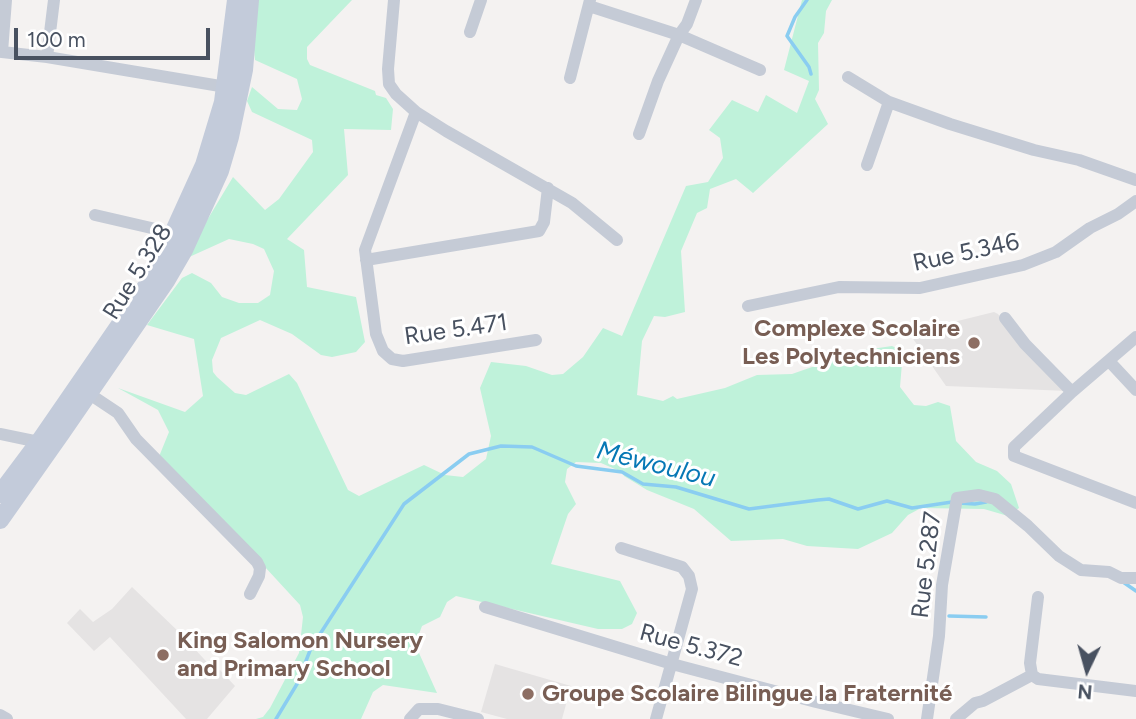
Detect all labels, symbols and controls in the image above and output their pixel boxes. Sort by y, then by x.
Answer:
scale bar [18,14,214,58]
text: 100 m [27,27,86,52]
street label: Rue 5.328 [97,219,179,325]
street label: Rue 5.346 [910,228,1022,278]
street label: Rue 5.471 [403,309,509,351]
place label: Complexe Scolaire Les Polytechniciens [742,315,960,371]
marker: Complexe Scolaire Les Polytechniciens [966,335,982,351]
water label: Méwoulou [593,435,719,495]
street label: Rue 5.287 [906,510,948,620]
street label: Rue 5.372 [636,618,746,674]
place label: King Salomon Nursery and Primary School [177,627,423,683]
north arrow [1052,635,1122,705]
marker: King Salomon Nursery and Primary School [155,647,171,663]
text: N [1077,679,1093,704]
place label: Groupe Scolaire Bilingue la Fraternité [542,680,952,708]
marker: Groupe Scolaire Bilingue la Fraternité [520,686,536,702]

